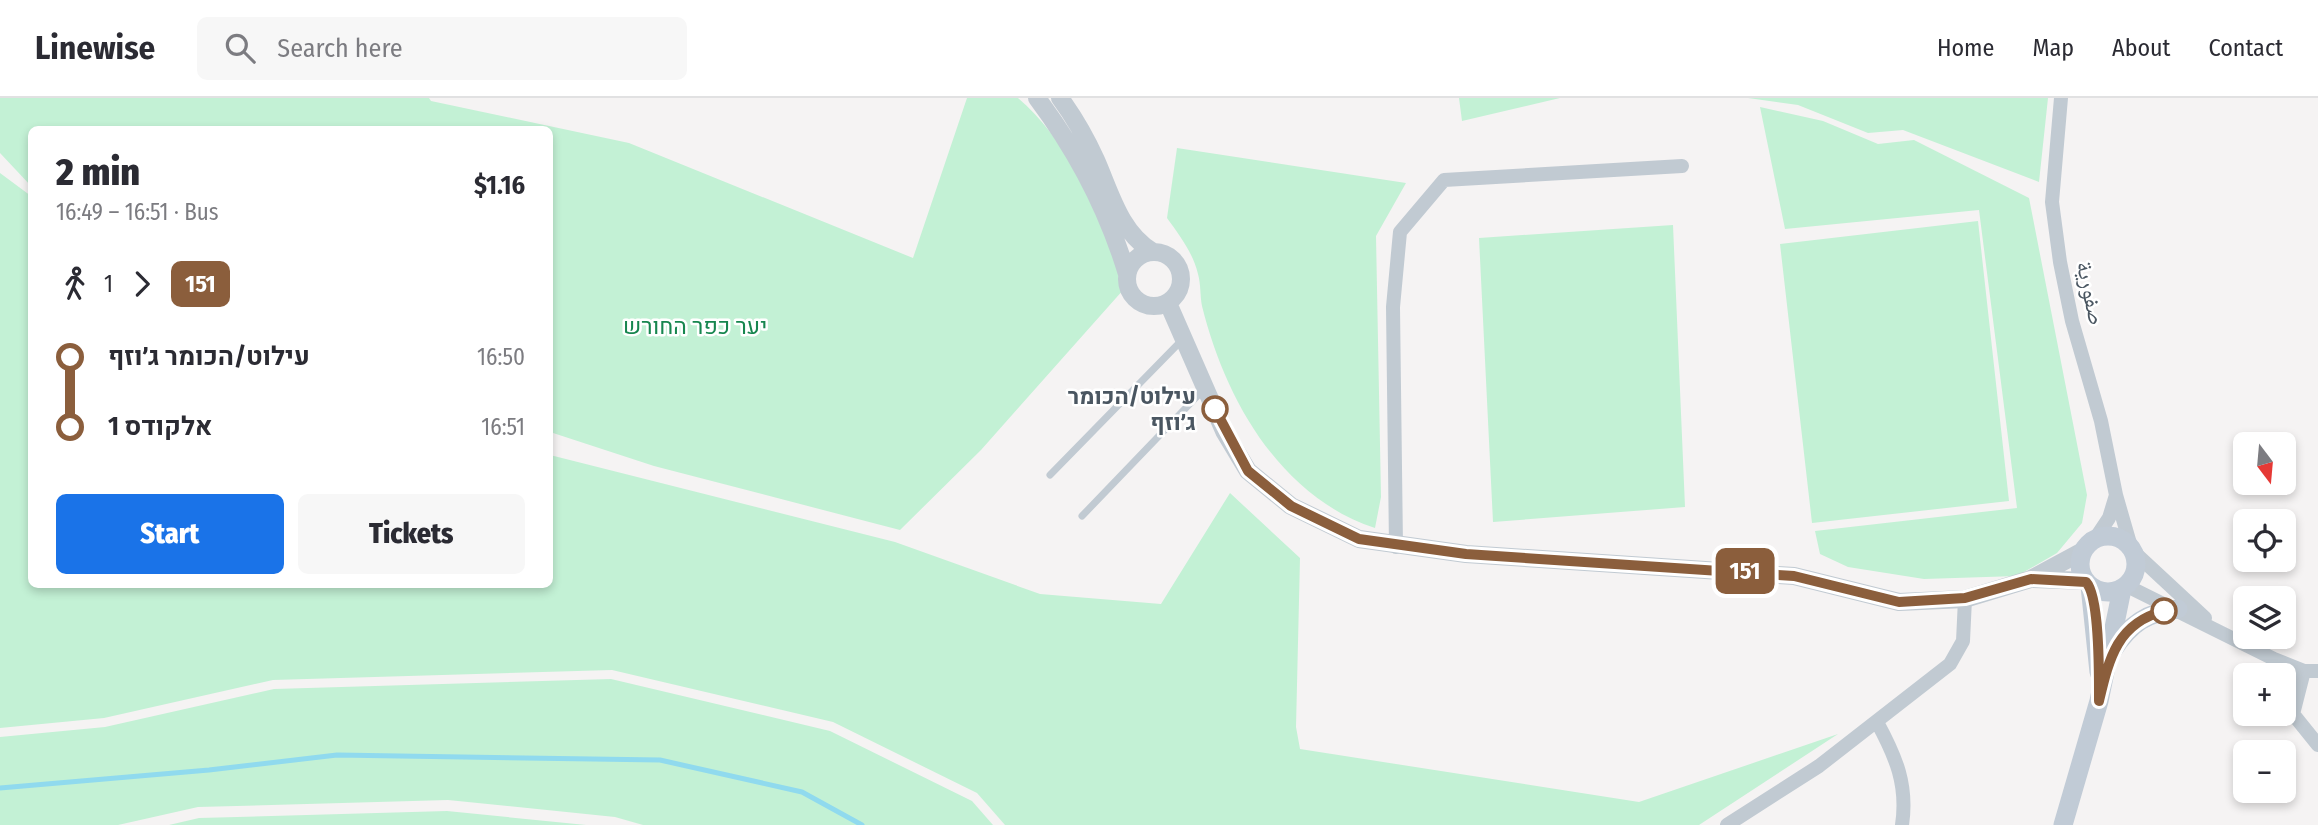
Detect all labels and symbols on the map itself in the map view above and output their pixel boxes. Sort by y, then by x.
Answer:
street label: صفورية [2071,258,2111,328]
park label: יער כפר החורש [623,312,767,340]
place label: עילוט/הכומר ג׳וזף [1068,382,1196,436]
marker: עילוט/הכומר ג׳וזף [1202,396,1228,422]
north arrow [2233,432,2296,495]
line badge: 151 [1705,548,1785,594]
unlabelled marker [2151,598,2177,624]

